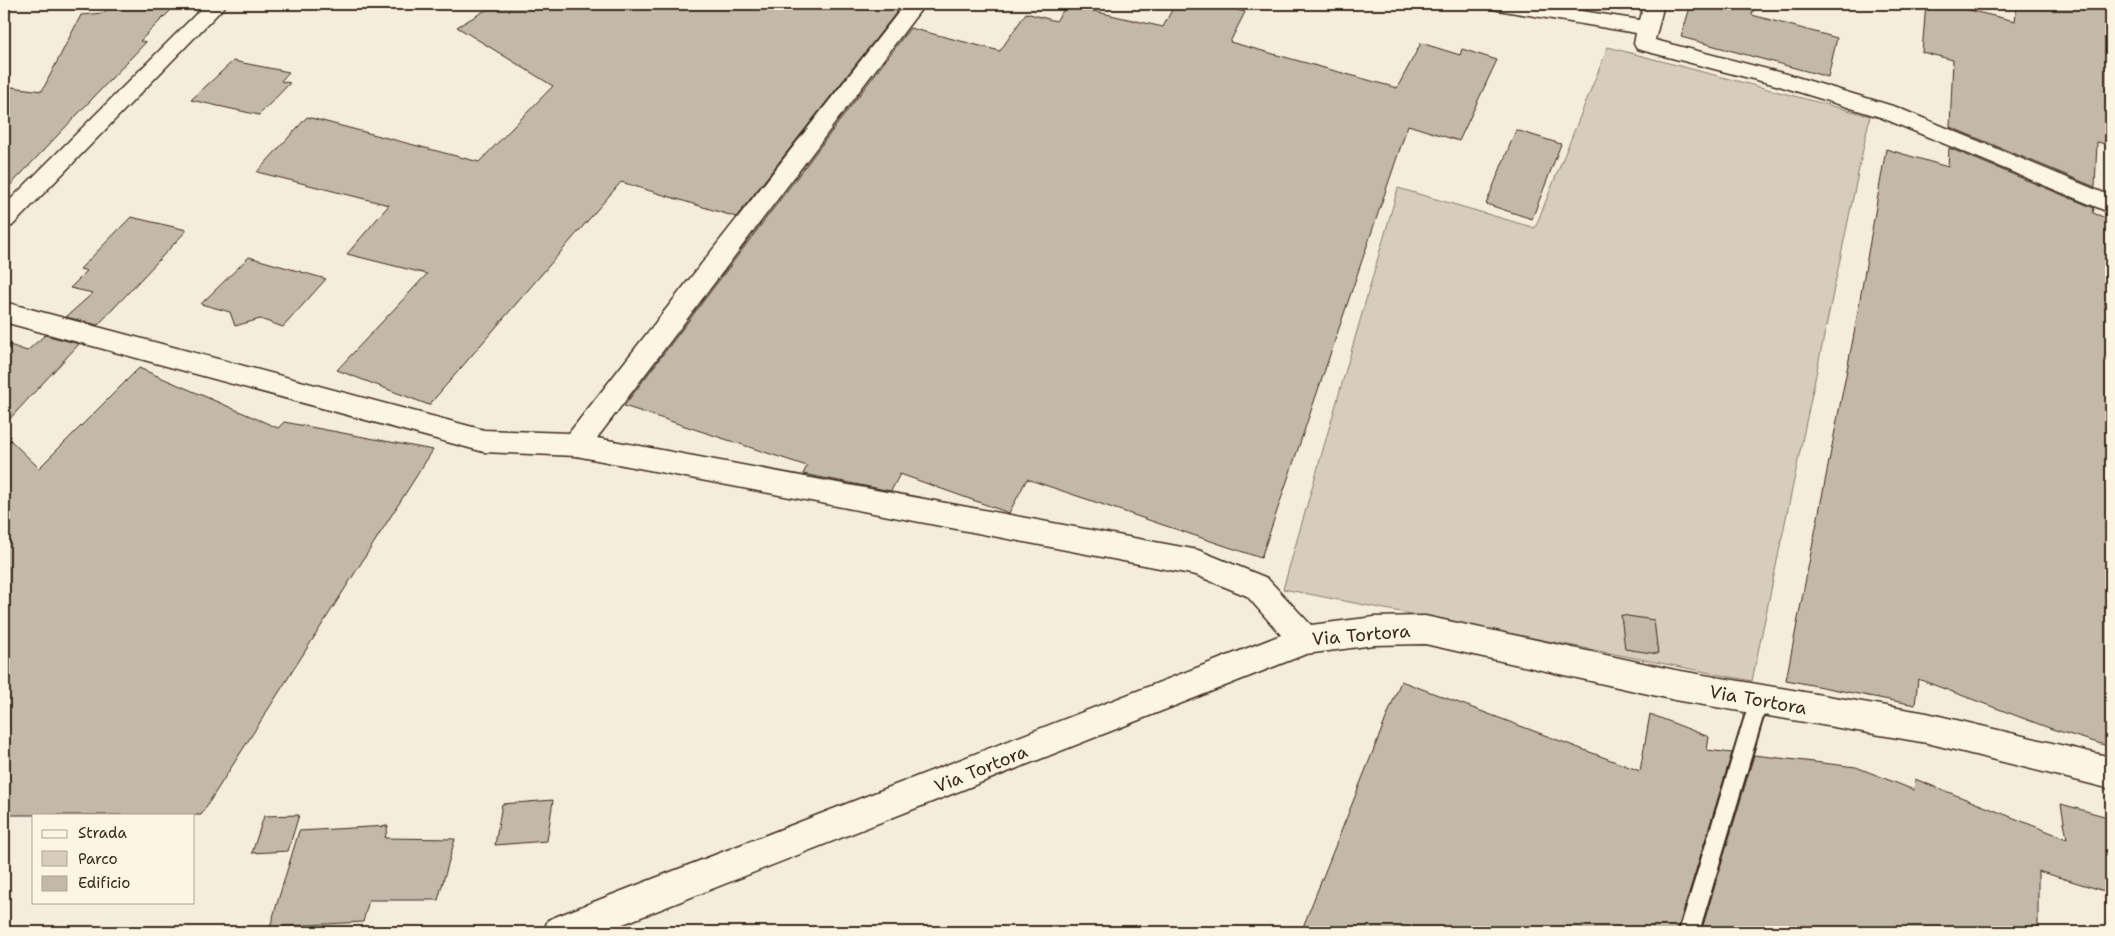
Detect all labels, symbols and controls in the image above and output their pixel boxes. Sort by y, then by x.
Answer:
street label: Via Tortora [1311,619,1411,651]
street label: Via Tortora [1707,680,1809,720]
street label: Via Tortora [931,739,1031,799]
legend [32,814,195,904]
text: Strada [78,823,127,843]
text: Parco [78,849,118,869]
text: Edificio [78,873,130,893]

